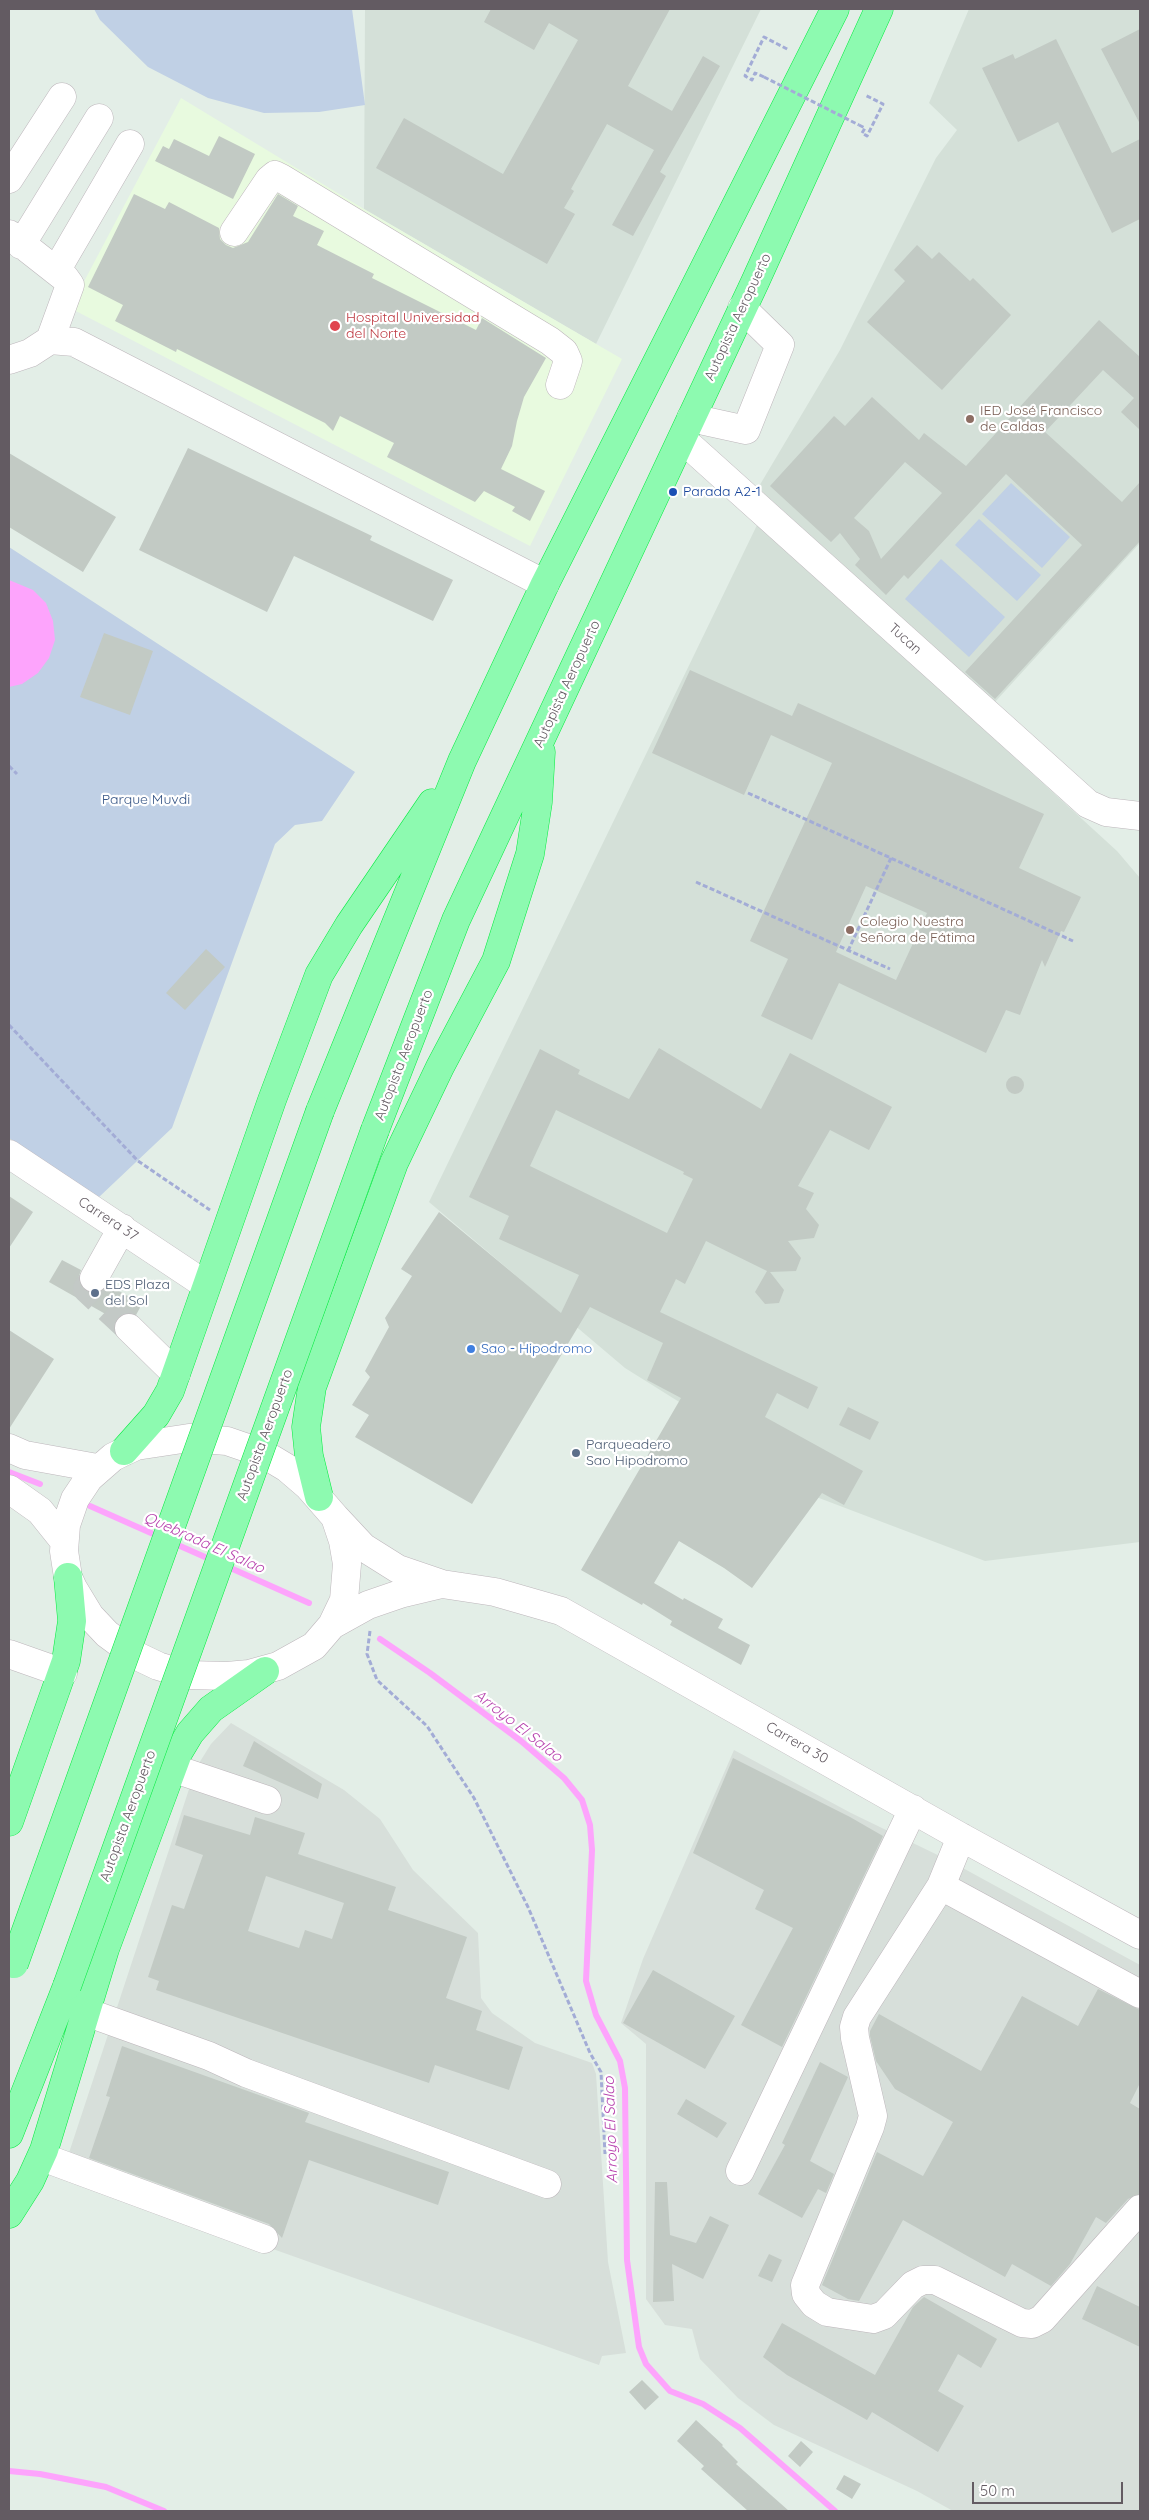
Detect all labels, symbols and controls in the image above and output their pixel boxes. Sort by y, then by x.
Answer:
street label: Autopista Aeropuerto [701,251,775,383]
place label: Hospital Universidad del Norte [346,310,480,342]
marker: Hospital Universidad del Norte [328,319,342,333]
place label: IED José Francisco de Caldas [980,403,1102,436]
marker: IED José Francisco de Caldas [964,413,976,425]
place label: Parada A2-1 [683,484,761,500]
marker: Parada A2-1 [667,486,679,498]
street label: Autopista Aeropuerto [530,618,604,750]
street label: Tucan [885,620,925,658]
park label: Parque Muvdi [102,792,190,808]
place label: Colegio Nuestra Señora de Fátima [860,914,975,946]
marker: Colegio Nuestra Señora de Fátima [844,924,856,936]
street label: Autopista Aeropuerto [371,987,437,1123]
street label: Carrera 37 [75,1193,141,1245]
place label: EDS Plaza del Sol [105,1277,170,1310]
marker: EDS Plaza del Sol [89,1287,101,1299]
place label: Sao - Hipodromo [481,1341,592,1357]
marker: Sao - Hipodromo [465,1343,477,1355]
street label: Autopista Aeropuerto [233,1367,297,1503]
place label: Parqueadero Sao Hipodromo [586,1437,688,1470]
marker: Parqueadero Sao Hipodromo [570,1447,582,1459]
water label: Quebrada El Salao [141,1508,267,1578]
water label: Arroyo El Salao [470,1686,566,1766]
street label: Carrera 30 [763,1718,831,1768]
street label: Autopista Aeropuerto [96,1748,160,1884]
water label: Arroyo El Salao [600,2076,622,2184]
scale bar [974,2472,1125,2504]
text: 50 m [980,2481,1015,2500]

